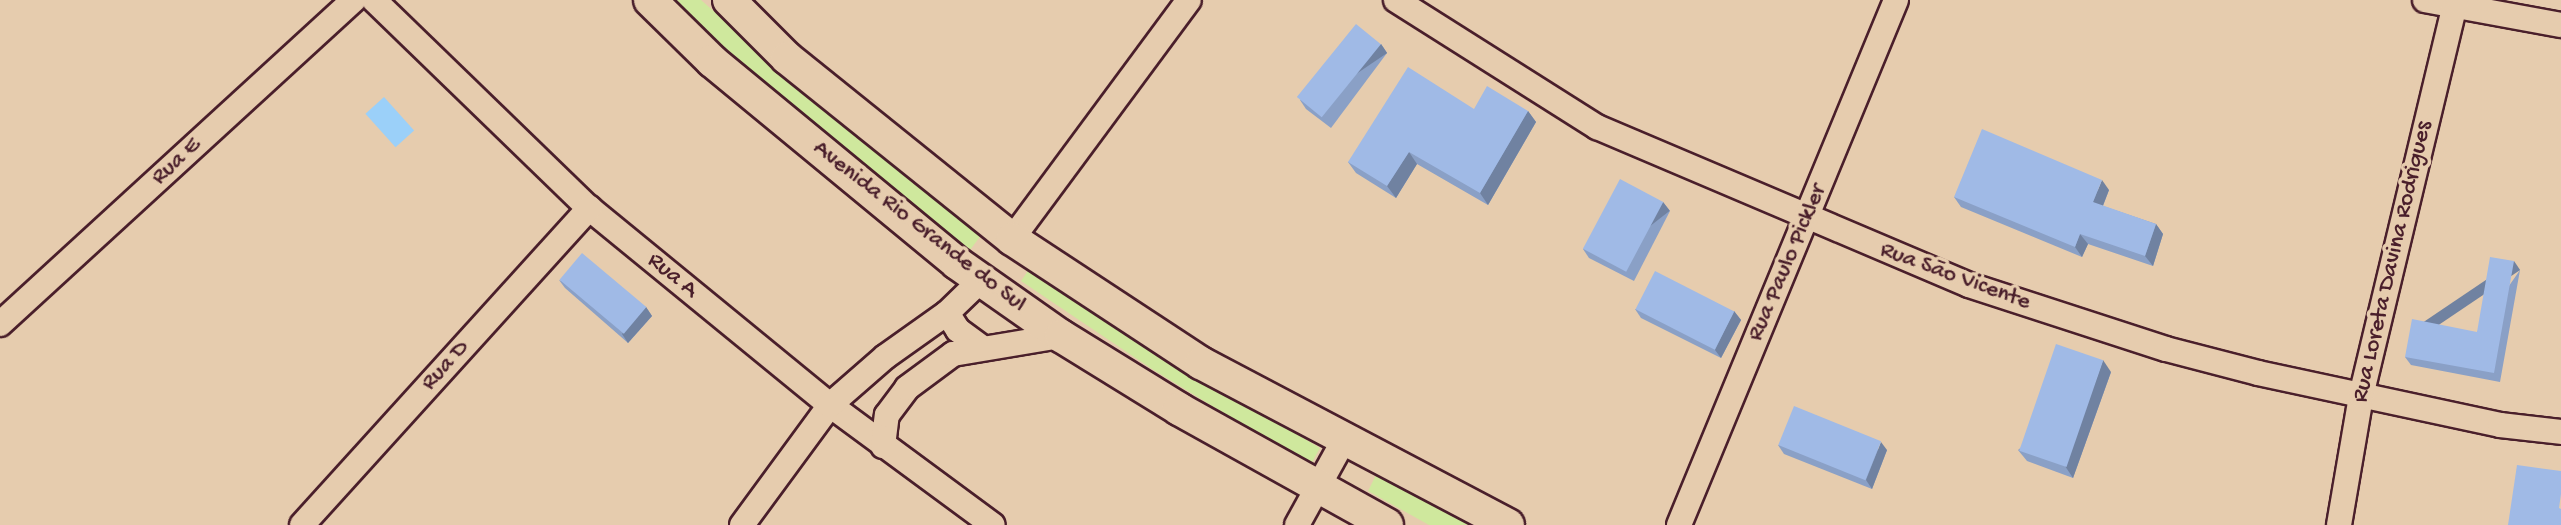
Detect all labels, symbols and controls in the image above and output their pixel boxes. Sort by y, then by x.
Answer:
street label: Rua Loreta Davina Rodrigues [2347,119,2439,405]
street label: Rua E [146,132,208,192]
street label: Avenida Rio Grande do Sul [806,135,1032,319]
street label: Rua Paulo Pickler [1742,180,1834,346]
street label: Rua São Vicente [1876,236,2034,318]
street label: Rua A [641,247,703,305]
street label: Rua D [416,335,476,397]

